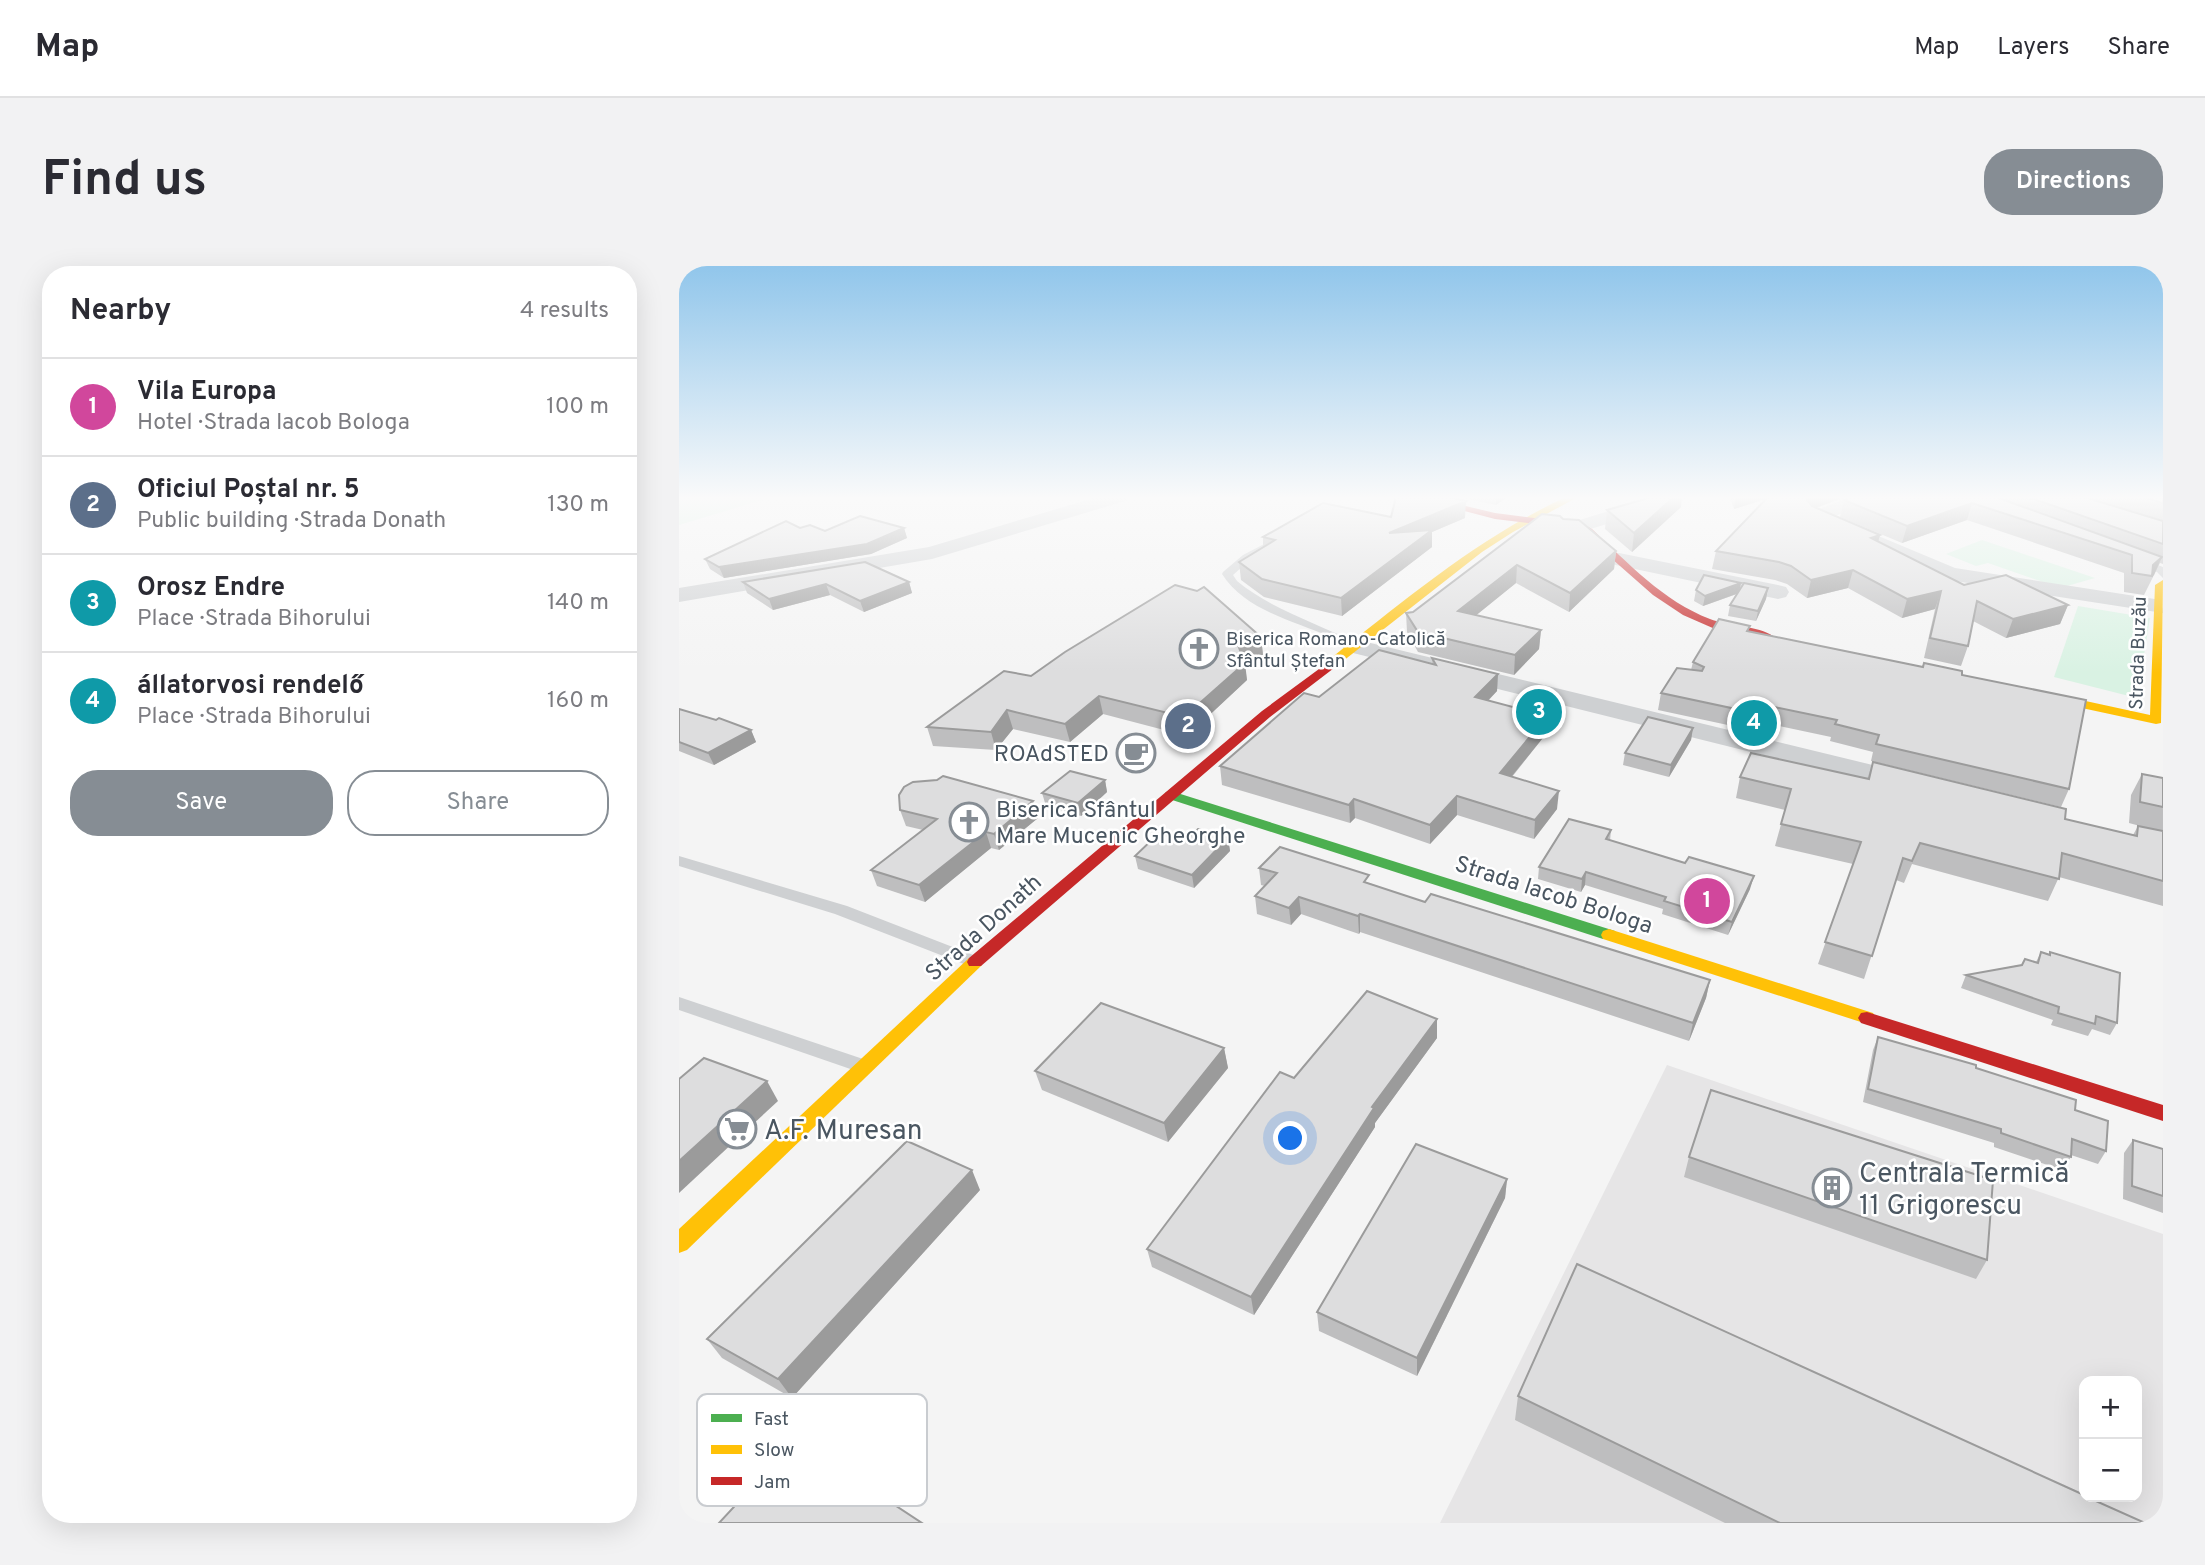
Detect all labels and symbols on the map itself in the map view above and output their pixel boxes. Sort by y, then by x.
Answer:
street label: Strada Buzău [2125,596,2153,710]
church icon: Biserica Romano-Catolică Sfântul Ștefan [1178,628,1220,670]
place label: Biserica Romano-Catolică Sfântul Ștefan [1226,628,1445,674]
pin: 3 [1516,686,1562,738]
pin: 4 [1731,697,1777,749]
pin: 2 [1165,700,1211,752]
cafe icon: ROAdSTED [1115,732,1157,774]
place label: ROAdSTED [994,741,1109,770]
place label: Biserica Sfântul Mare Mucenic Gheorghe [996,797,1245,852]
church icon: Biserica Sfântul Mare Mucenic Gheorghe [948,801,990,843]
street label: Strada Iacob Bologa [1451,851,1656,942]
street label: Strada Donath [920,869,1049,989]
pin: 1 [1684,875,1730,927]
supermarket icon: A.F. Muresan [716,1108,758,1150]
place label: A.F. Muresan [764,1114,923,1150]
your location [1273,1121,1307,1155]
place label: Centrala Termică 11 Grigorescu [1859,1157,2069,1225]
building icon: Centrala Termică 11 Grigorescu [1811,1167,1853,1209]
legend [697,1394,927,1506]
text: Fast [754,1408,789,1432]
text: Slow [754,1439,794,1463]
text: Jam [754,1471,791,1495]

